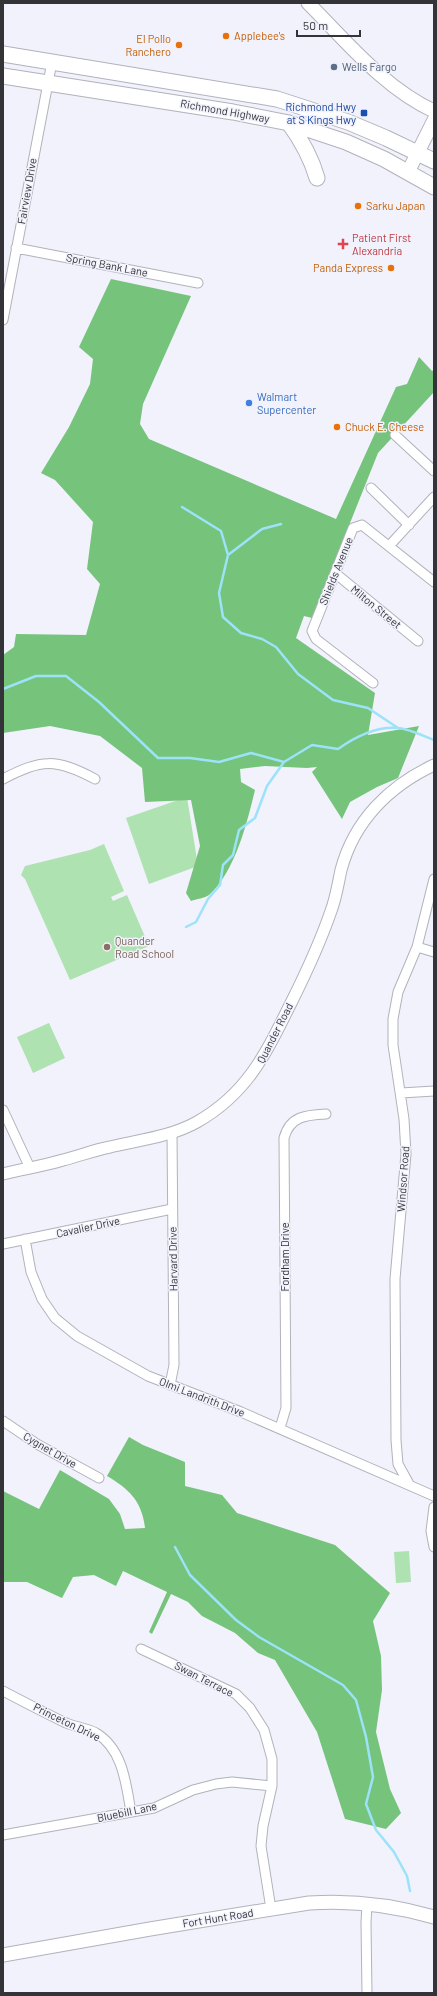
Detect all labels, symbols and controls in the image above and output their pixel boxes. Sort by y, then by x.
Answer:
scale bar [297,12,360,38]
text: 50 m [303,18,328,32]
place label: Applebee's [234,29,285,42]
marker: Applebee's [221,31,231,41]
place label: El Pollo Ranchero [125,32,171,58]
marker: El Pollo Ranchero [174,40,184,50]
place label: Wells Fargo [342,60,397,73]
marker: Wells Fargo [329,62,339,72]
street label: Richmond Highway [179,96,271,125]
place label: Richmond Hwy at S Kings Hwy [286,100,356,126]
marker: Richmond Hwy at S Kings Hwy [359,108,369,118]
street label: Fairview Drive [14,157,39,225]
place label: Sarku Japan [366,199,425,212]
marker: Sarku Japan [353,201,363,211]
place label: Patient First Alexandria [352,231,411,257]
marker: Patient First Alexandria [337,238,349,250]
street label: Spring Bank Lane [65,250,149,279]
place label: Panda Express [313,261,383,274]
marker: Panda Express [386,263,396,273]
place label: Walmart Supercenter [257,390,316,416]
marker: Walmart Supercenter [244,398,254,408]
place label: Chuck E. Cheese [345,420,424,433]
marker: Chuck E. Cheese [332,422,342,432]
street label: Shields Avenue [316,535,355,607]
street label: Milton Street [348,582,404,631]
place label: Quander Road School [115,934,174,960]
marker: Quander Road School [102,942,112,952]
street label: Quander Road [254,1000,295,1065]
street label: Windsor Road [394,1146,411,1212]
street label: Cavalier Drive [55,1213,121,1240]
street label: Fordham Drive [278,1222,291,1292]
street label: Harvard Drive [165,1227,180,1291]
street label: Olmi Landrith Drive [158,1374,247,1419]
street label: Cygnet Drive [21,1429,79,1470]
street label: Swan Terrace [173,1658,236,1699]
street label: Princeton Drive [32,1700,103,1743]
street label: Bluebill Lane [96,1799,158,1824]
street label: Fort Hunt Road [181,1905,254,1930]

